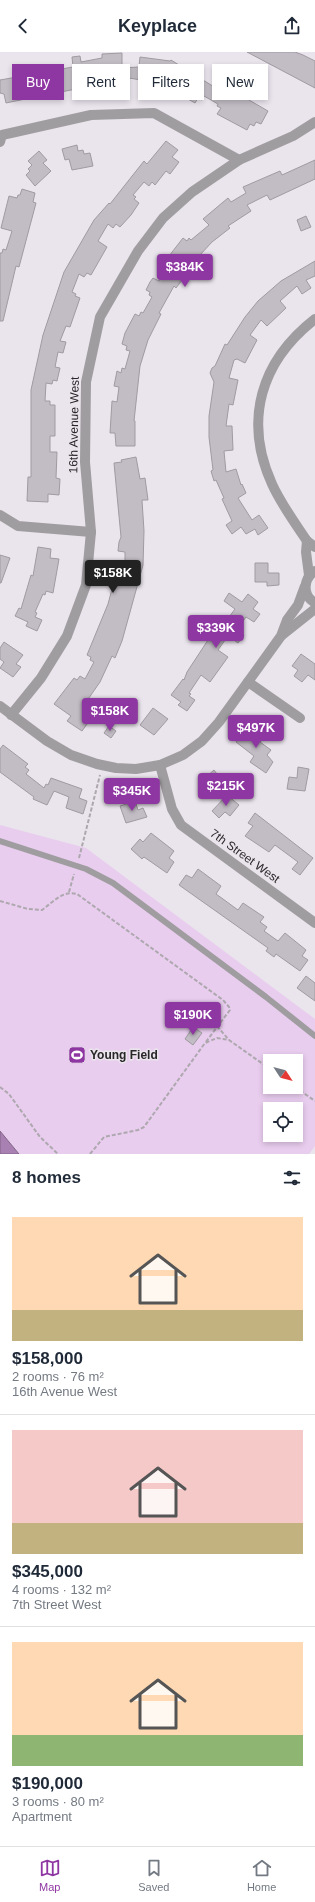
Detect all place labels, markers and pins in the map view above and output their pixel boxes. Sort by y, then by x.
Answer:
pin: $384K [157,254,213,288]
pin: $158K [85,560,141,594]
pin: $339K [188,615,244,649]
pin: $158K [82,698,138,732]
pin: $497K [228,715,284,749]
pin: $215K [198,773,254,807]
pin: $345K [104,778,160,812]
pin: $190K [165,1002,221,1036]
sports icon: Young Field [67,1045,87,1065]
place label: Young Field [90,1048,158,1062]

